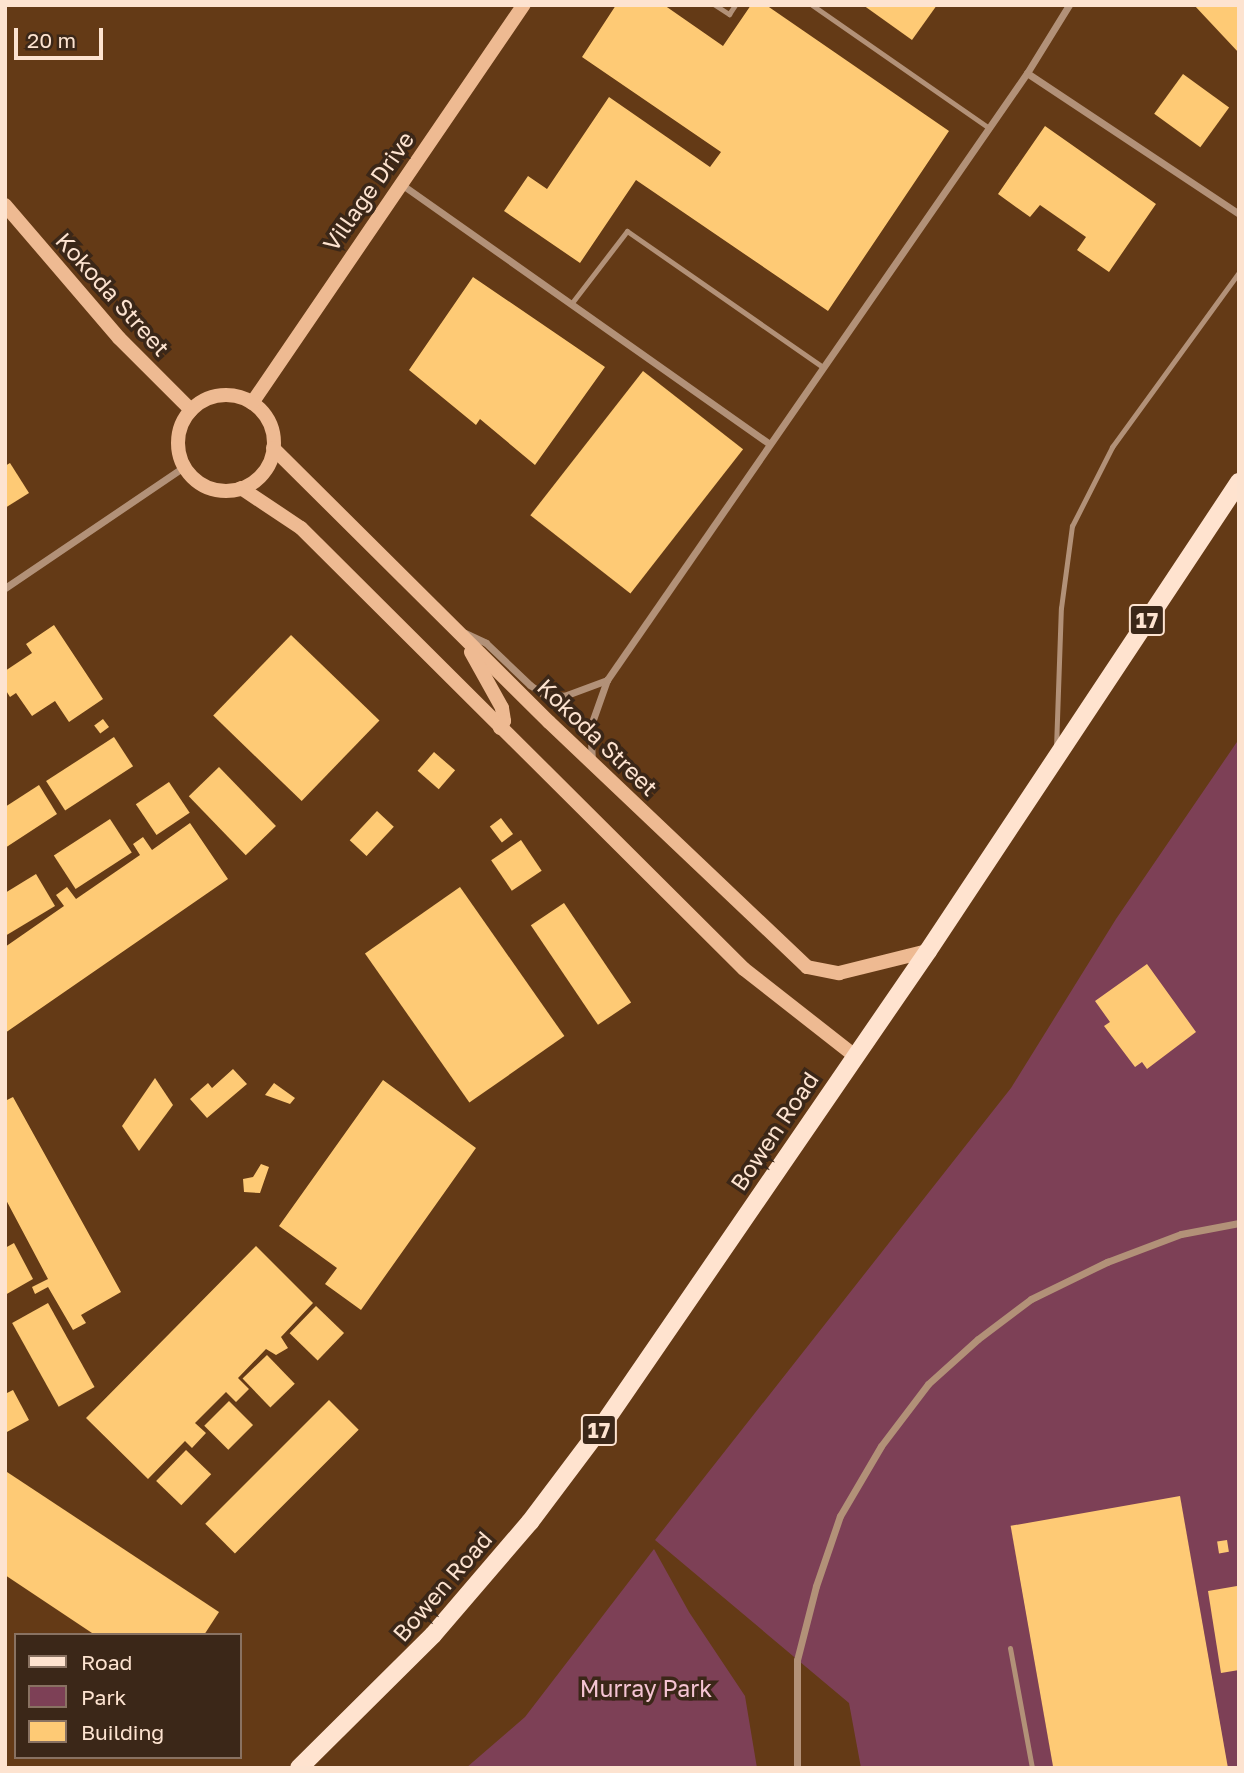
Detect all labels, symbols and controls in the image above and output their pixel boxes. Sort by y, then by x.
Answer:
scale bar [18,14,107,58]
text: 20 m [27,27,76,53]
street label: Village Drive [317,126,419,256]
street label: Kokoda Street [50,227,176,361]
road number: 17 [1128,602,1166,638]
street label: Kokoda Street [532,673,664,801]
street label: Bowen Road [724,1067,824,1195]
road number: 17 [580,1412,618,1448]
street label: Bowen Road [387,1525,497,1647]
legend [14,1633,242,1759]
text: Road [81,1649,132,1675]
park label: Murray Park [580,1674,712,1702]
text: Park [81,1684,126,1710]
text: Building [81,1719,164,1745]

